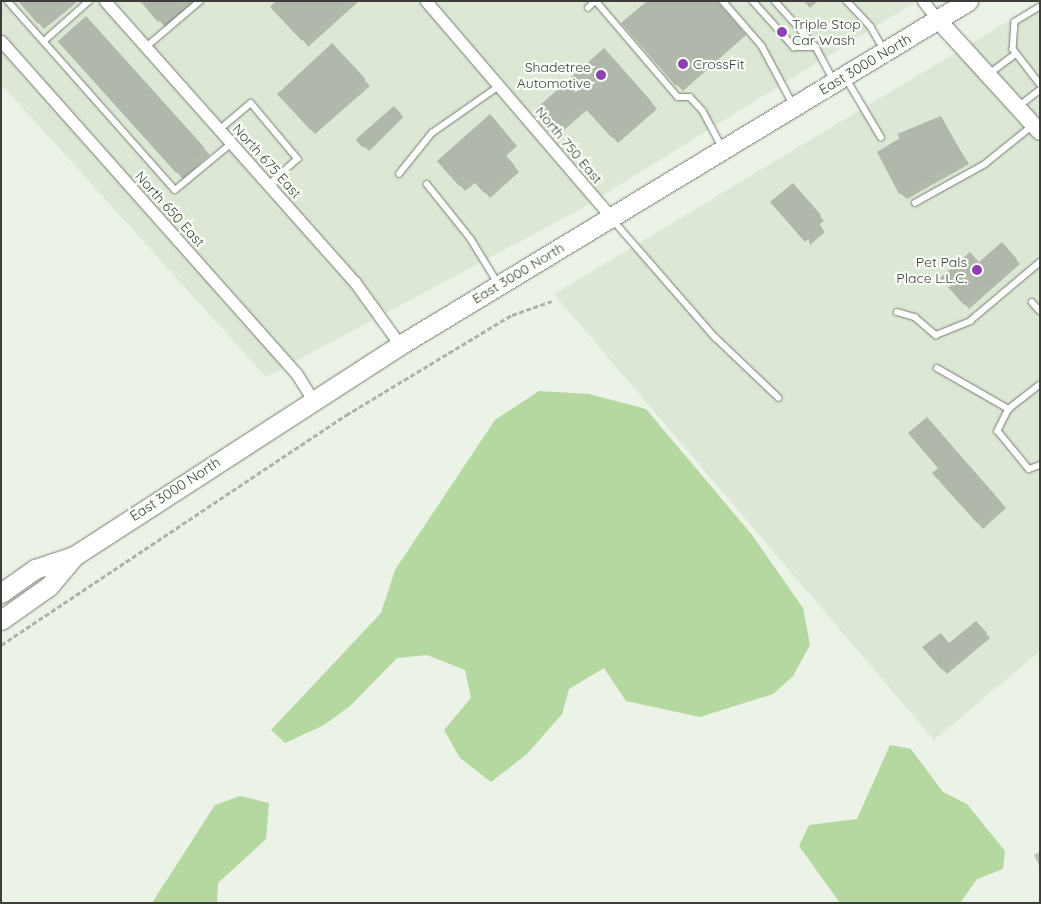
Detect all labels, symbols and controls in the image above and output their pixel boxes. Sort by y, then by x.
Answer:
place label: Triple Stop Car Wash [792,16,861,48]
marker: Triple Stop Car Wash [776,26,788,38]
street label: East 3000 North [816,30,914,98]
place label: CrossFit [693,56,744,72]
marker: CrossFit [677,58,689,70]
place label: Shadetree Automotive [517,59,591,92]
marker: Shadetree Automotive [595,69,607,81]
street label: North 750 East [532,103,606,187]
street label: North 675 East [229,120,305,202]
street label: North 650 East [132,168,208,250]
street label: East 3000 North [469,239,567,307]
place label: Pet Pals Place L.L.C. [896,254,967,286]
marker: Pet Pals Place L.L.C. [971,264,983,276]
street label: East 3000 North [127,454,223,524]

